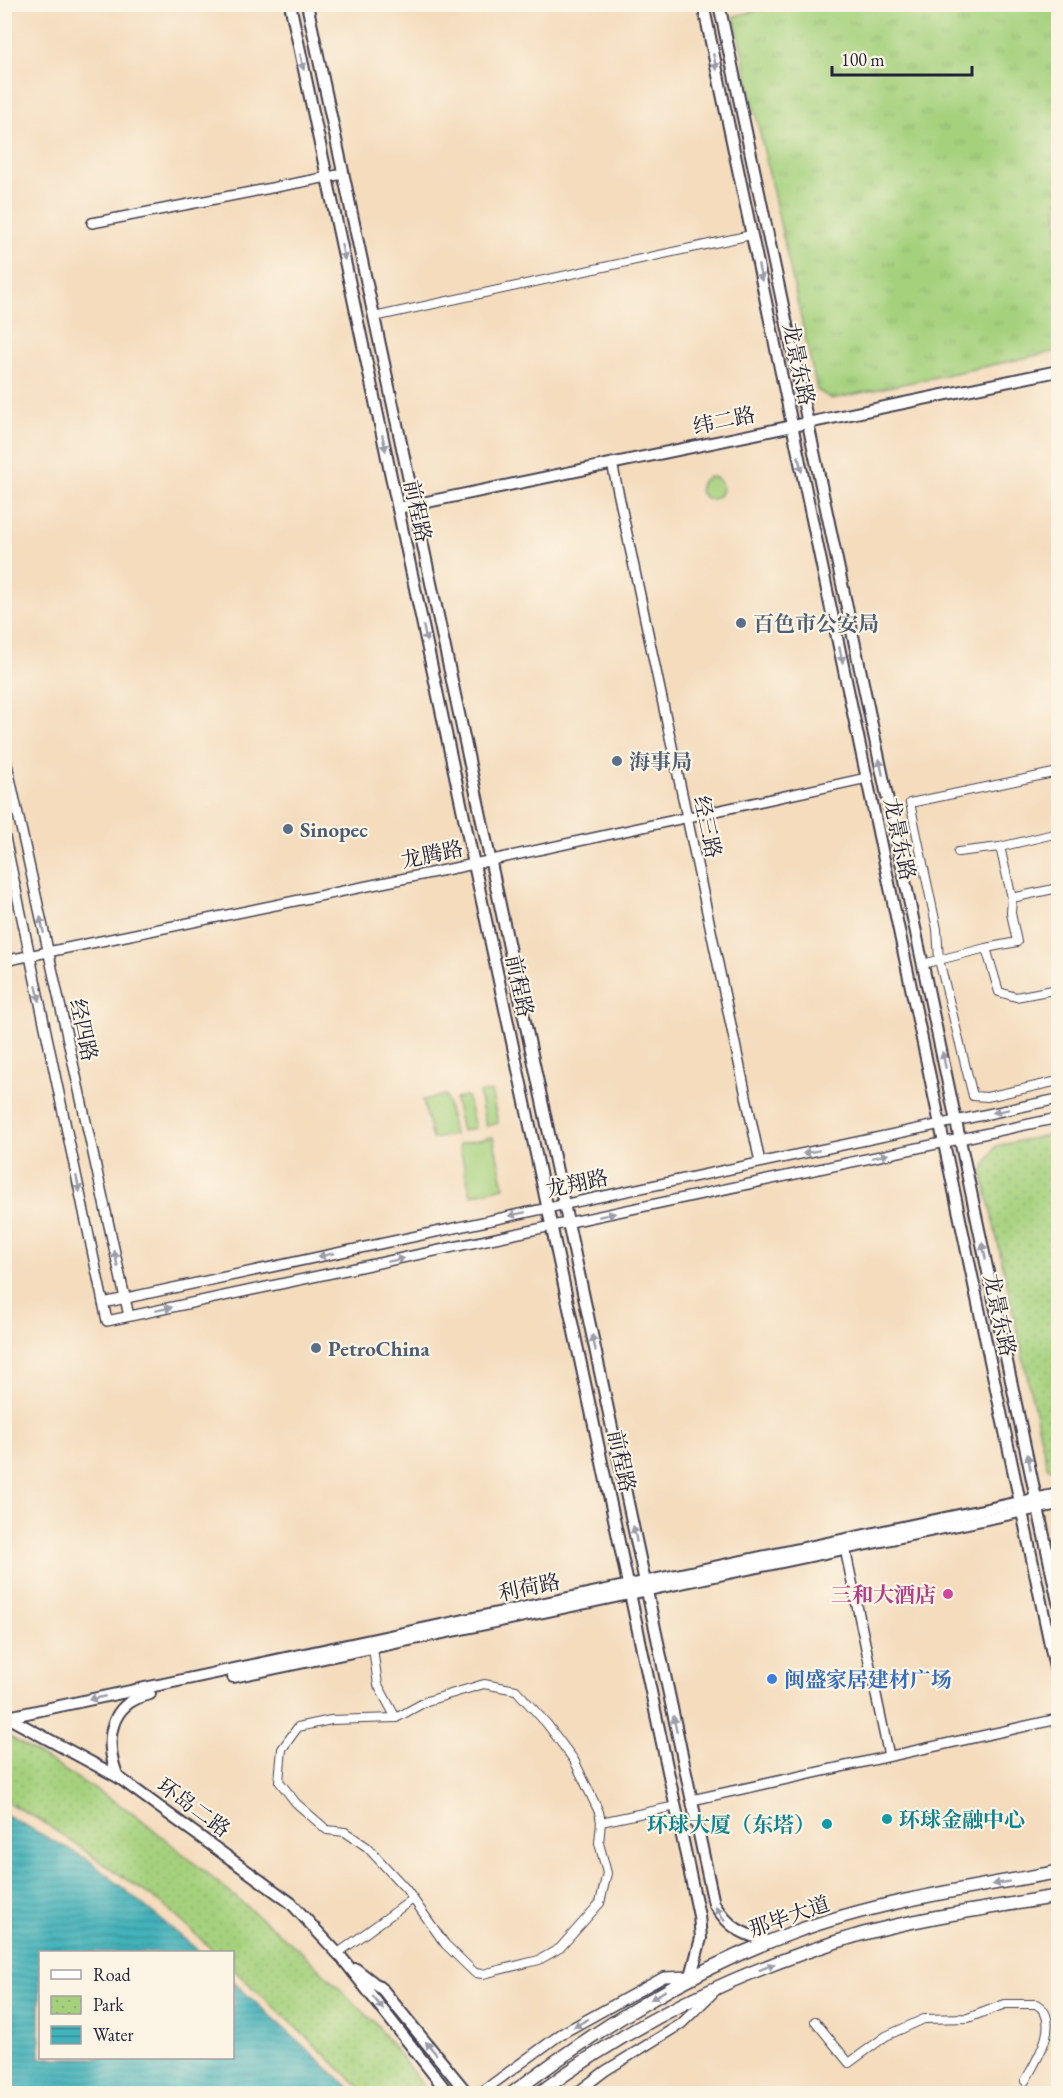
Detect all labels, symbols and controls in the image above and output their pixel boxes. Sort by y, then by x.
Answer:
scale bar [832,39,972,77]
text: 100 m [841,48,885,71]
one-way arrow [298,52,307,71]
one-way arrow [711,52,720,71]
one-way arrow [339,243,348,262]
one-way arrow [755,264,765,282]
street label: 龙景东路 [777,320,821,408]
street label: 纬二路 [690,400,758,440]
one-way arrow [380,434,389,453]
one-way arrow [796,454,805,473]
street label: 前程路 [398,477,438,545]
place label: 百色市公安局 [753,610,879,637]
marker: 百色市公安局 [734,616,748,630]
one-way arrow [420,624,430,643]
one-way arrow [836,645,846,664]
place label: 海事局 [629,748,692,775]
marker: 海事局 [610,754,624,768]
one-way arrow [876,757,885,776]
street label: 经三路 [688,793,728,861]
street label: 龙景东路 [878,795,922,883]
place label: Sinopec [300,816,368,843]
marker: Sinopec [281,822,295,836]
street label: 龙腾路 [398,834,466,874]
one-way arrow [37,916,47,935]
street label: 前程路 [500,952,540,1020]
one-way arrow [34,984,43,1003]
street label: 经四路 [64,996,104,1064]
one-way arrow [938,1051,948,1070]
one-way arrow [992,1107,1011,1116]
one-way arrow [801,1148,820,1157]
one-way arrow [871,1151,890,1161]
street label: 龙翔路 [543,1163,611,1203]
one-way arrow [74,1174,83,1193]
one-way arrow [598,1209,617,1219]
one-way arrow [508,1210,526,1220]
one-way arrow [979,1241,988,1260]
one-way arrow [111,1250,120,1269]
one-way arrow [317,1251,336,1260]
one-way arrow [387,1254,405,1264]
street label: 龙景东路 [978,1271,1022,1359]
one-way arrow [155,1304,174,1313]
one-way arrow [589,1333,598,1352]
place label: PetroChina [328,1335,430,1362]
marker: PetroChina [309,1341,323,1355]
street label: 前程路 [602,1427,642,1495]
one-way arrow [1024,1453,1033,1472]
one-way arrow [629,1524,639,1543]
street label: 利荷路 [495,1567,563,1607]
place label: 三和大酒店 [831,1581,936,1608]
marker: 三和大酒店 [941,1587,955,1601]
place label: 闽盛家居建材广场 [784,1666,952,1693]
marker: 闽盛家居建材广场 [765,1672,779,1686]
one-way arrow [88,1694,107,1703]
one-way arrow [670,1715,680,1734]
street label: 环岛二路 [152,1771,236,1843]
place label: 环球金融中心 [899,1806,1025,1833]
place label: 环球大厦（东塔） [647,1811,815,1838]
marker: 环球金融中心 [880,1812,894,1826]
marker: 环球大厦（东塔） [820,1817,834,1831]
one-way arrow [991,1879,1010,1888]
street label: 那毕大道 [745,1890,833,1942]
one-way arrow [714,1906,726,1922]
legend [39,1951,234,2059]
one-way arrow [758,1962,776,1972]
text: Road [93,1963,132,1986]
one-way arrow [650,1990,666,2001]
text: Park [93,1993,124,2016]
one-way arrow [372,1996,384,2011]
one-way arrow [572,2018,589,2028]
text: Water [93,2023,134,2046]
one-way arrow [425,2040,438,2056]

